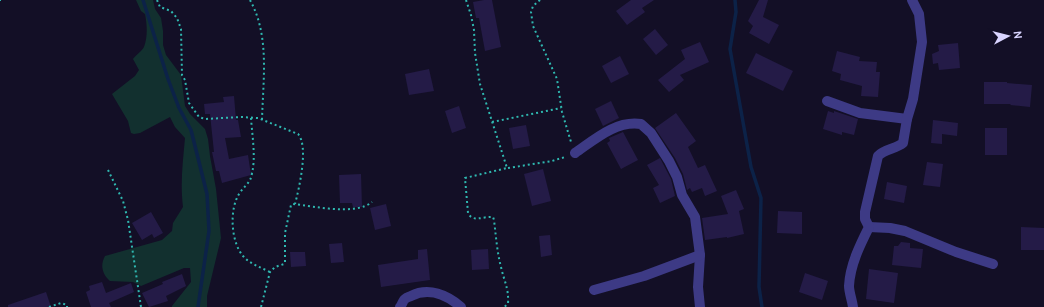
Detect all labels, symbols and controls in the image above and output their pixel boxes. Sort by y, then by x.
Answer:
north arrow [988,16,1028,56]
text: N [1011,30,1025,39]

